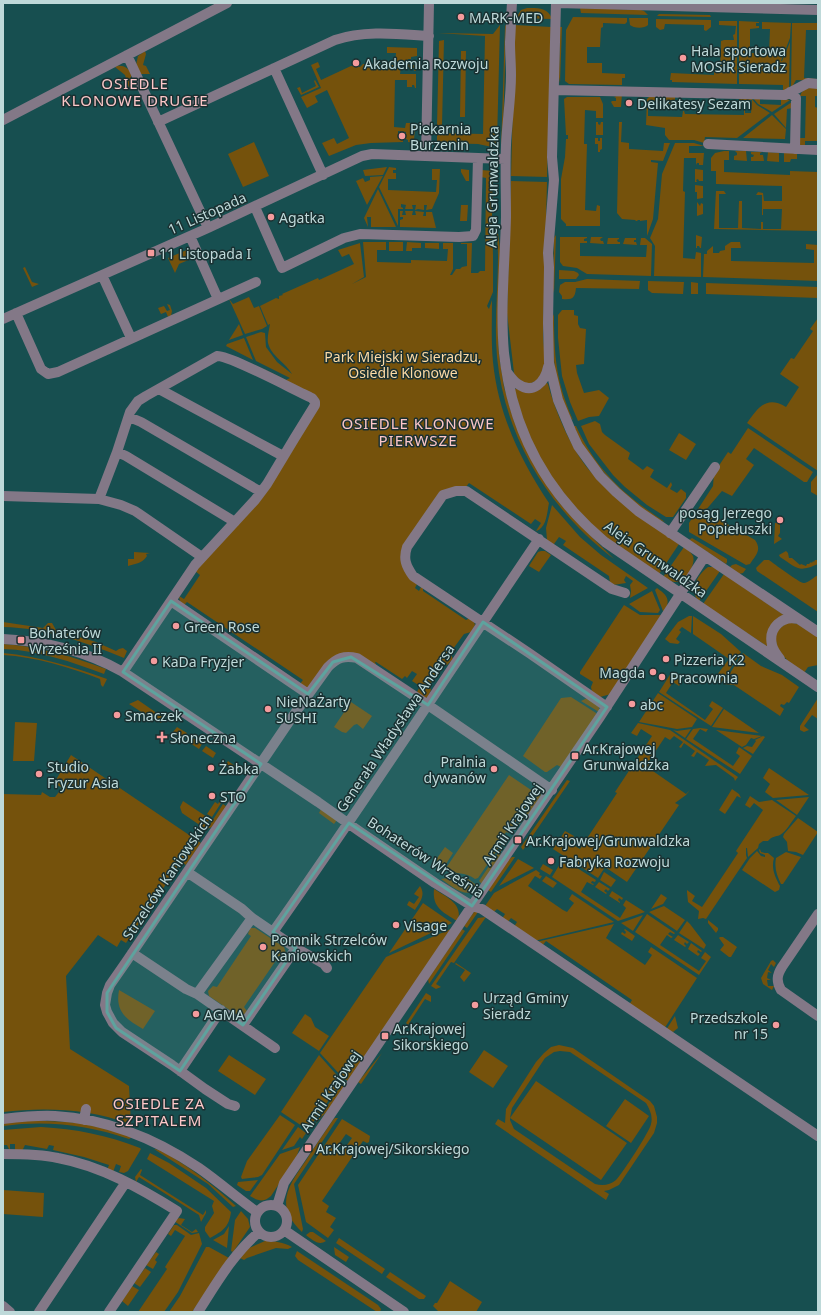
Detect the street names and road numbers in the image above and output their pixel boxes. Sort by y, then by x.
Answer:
street label: Aleja Grunwaldzka [481,126,503,248]
street label: 11 Listopada [165,187,249,239]
street label: Aleja Grunwaldzka [601,516,711,602]
street label: Generała Władysława Andersa [332,640,458,816]
street label: Armii Krajowej [478,779,546,869]
street label: Strzelców Kaniowskich [118,811,216,943]
street label: Bohaterów Września [364,812,488,902]
street label: Armii Krajowej [296,1046,364,1136]

